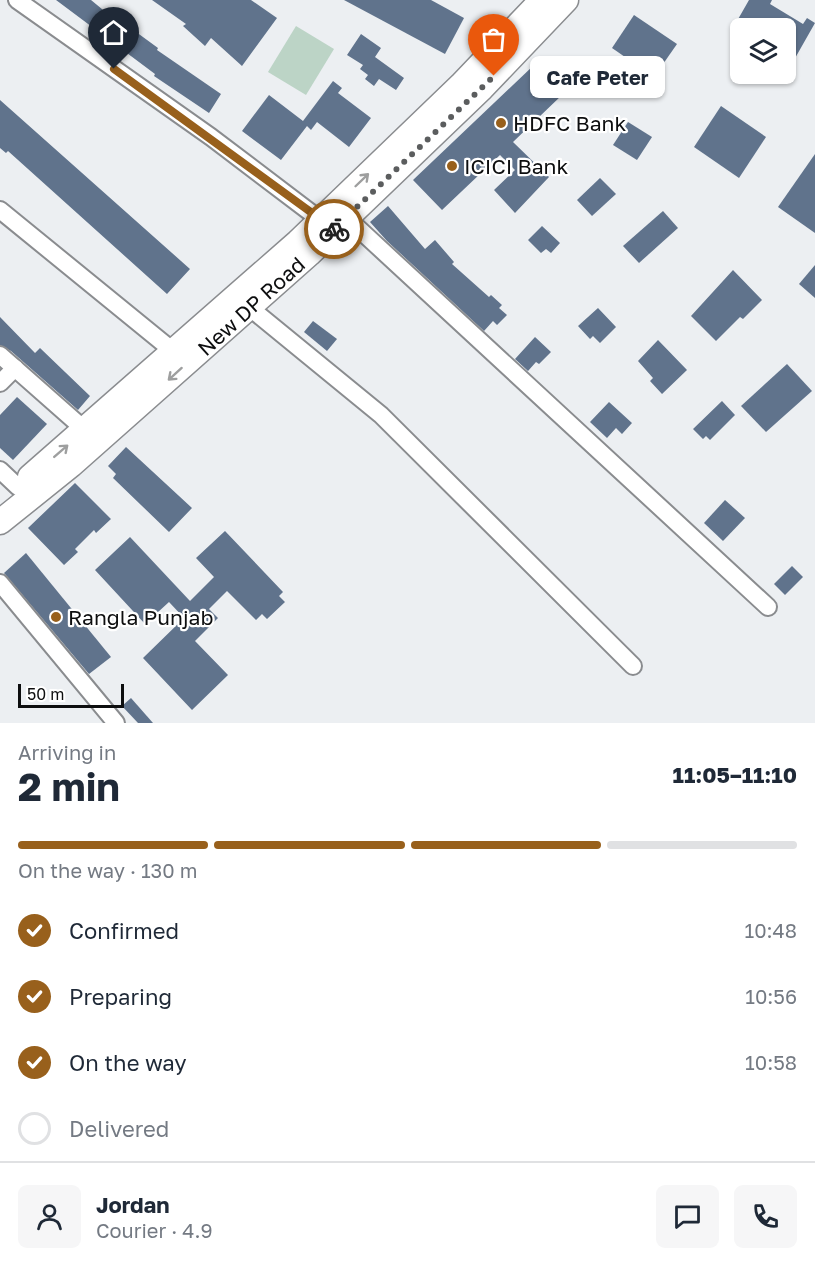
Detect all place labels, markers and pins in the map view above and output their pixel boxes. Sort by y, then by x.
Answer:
pin [88,7,139,69]
pin [468,14,519,76]
callout: Cafe Peter [530,55,665,97]
place label: HDFC Bank [513,110,626,136]
marker: HDFC Bank [494,116,508,130]
place label: ICICI Bank [464,153,568,179]
marker: ICICI Bank [445,159,459,173]
place label: Rangla Punjab [68,604,213,630]
marker: Rangla Punjab [49,610,63,624]

